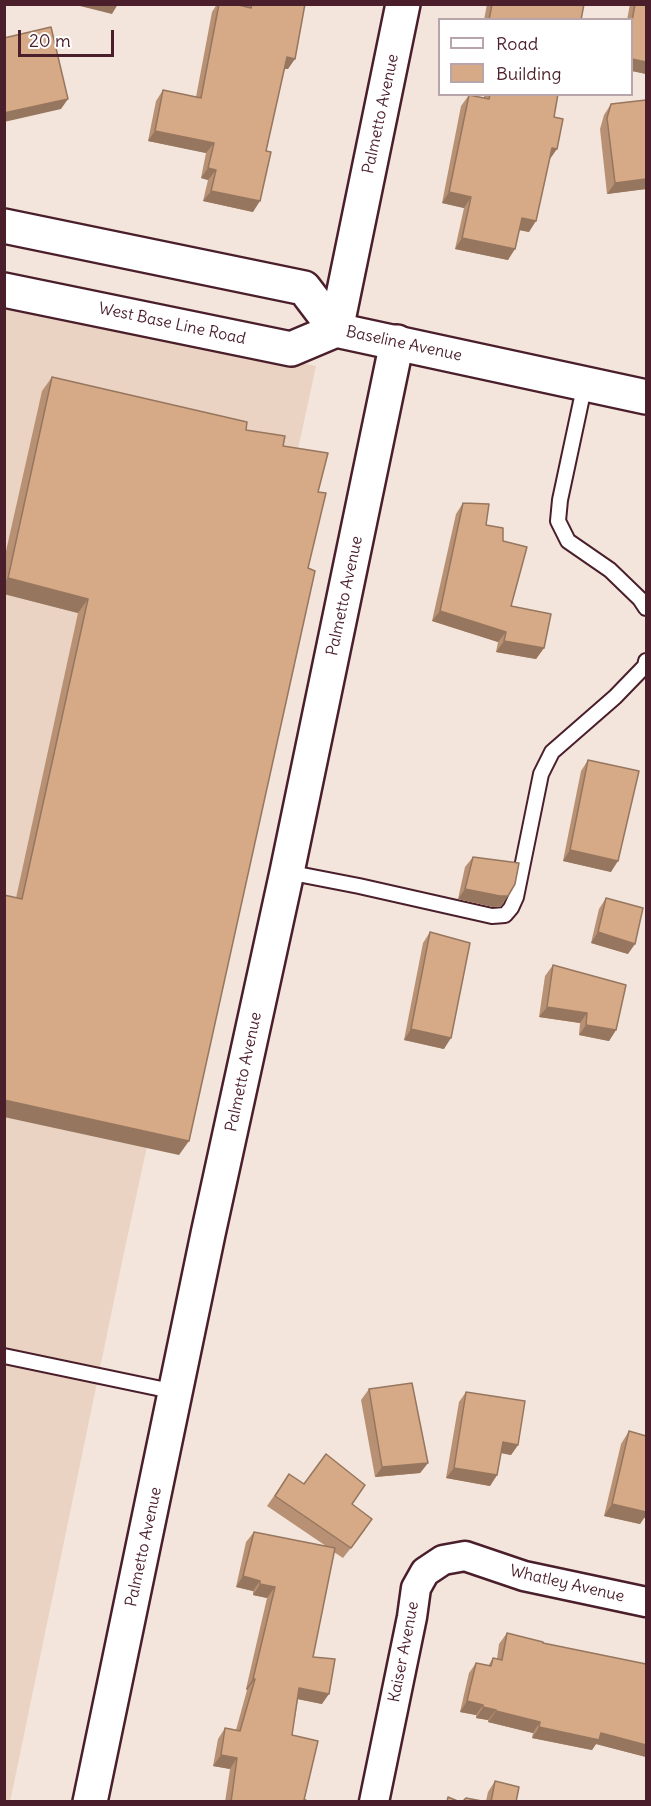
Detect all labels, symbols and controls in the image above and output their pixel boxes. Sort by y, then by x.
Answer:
scale bar [21,18,117,56]
legend [438,18,633,96]
text: 20 m [29,29,71,52]
text: Road [496,32,538,55]
street label: Palmetto Avenue [359,52,403,176]
text: Building [496,62,561,85]
street label: West Base Line Road [97,299,247,349]
street label: Baseline Avenue [344,322,464,366]
street label: Palmetto Avenue [323,534,367,658]
street label: Palmetto Avenue [222,1010,266,1134]
street label: Palmetto Avenue [122,1485,166,1609]
street label: Whatley Avenue [508,1561,626,1607]
street label: Kaiser Avenue [385,1600,423,1704]

